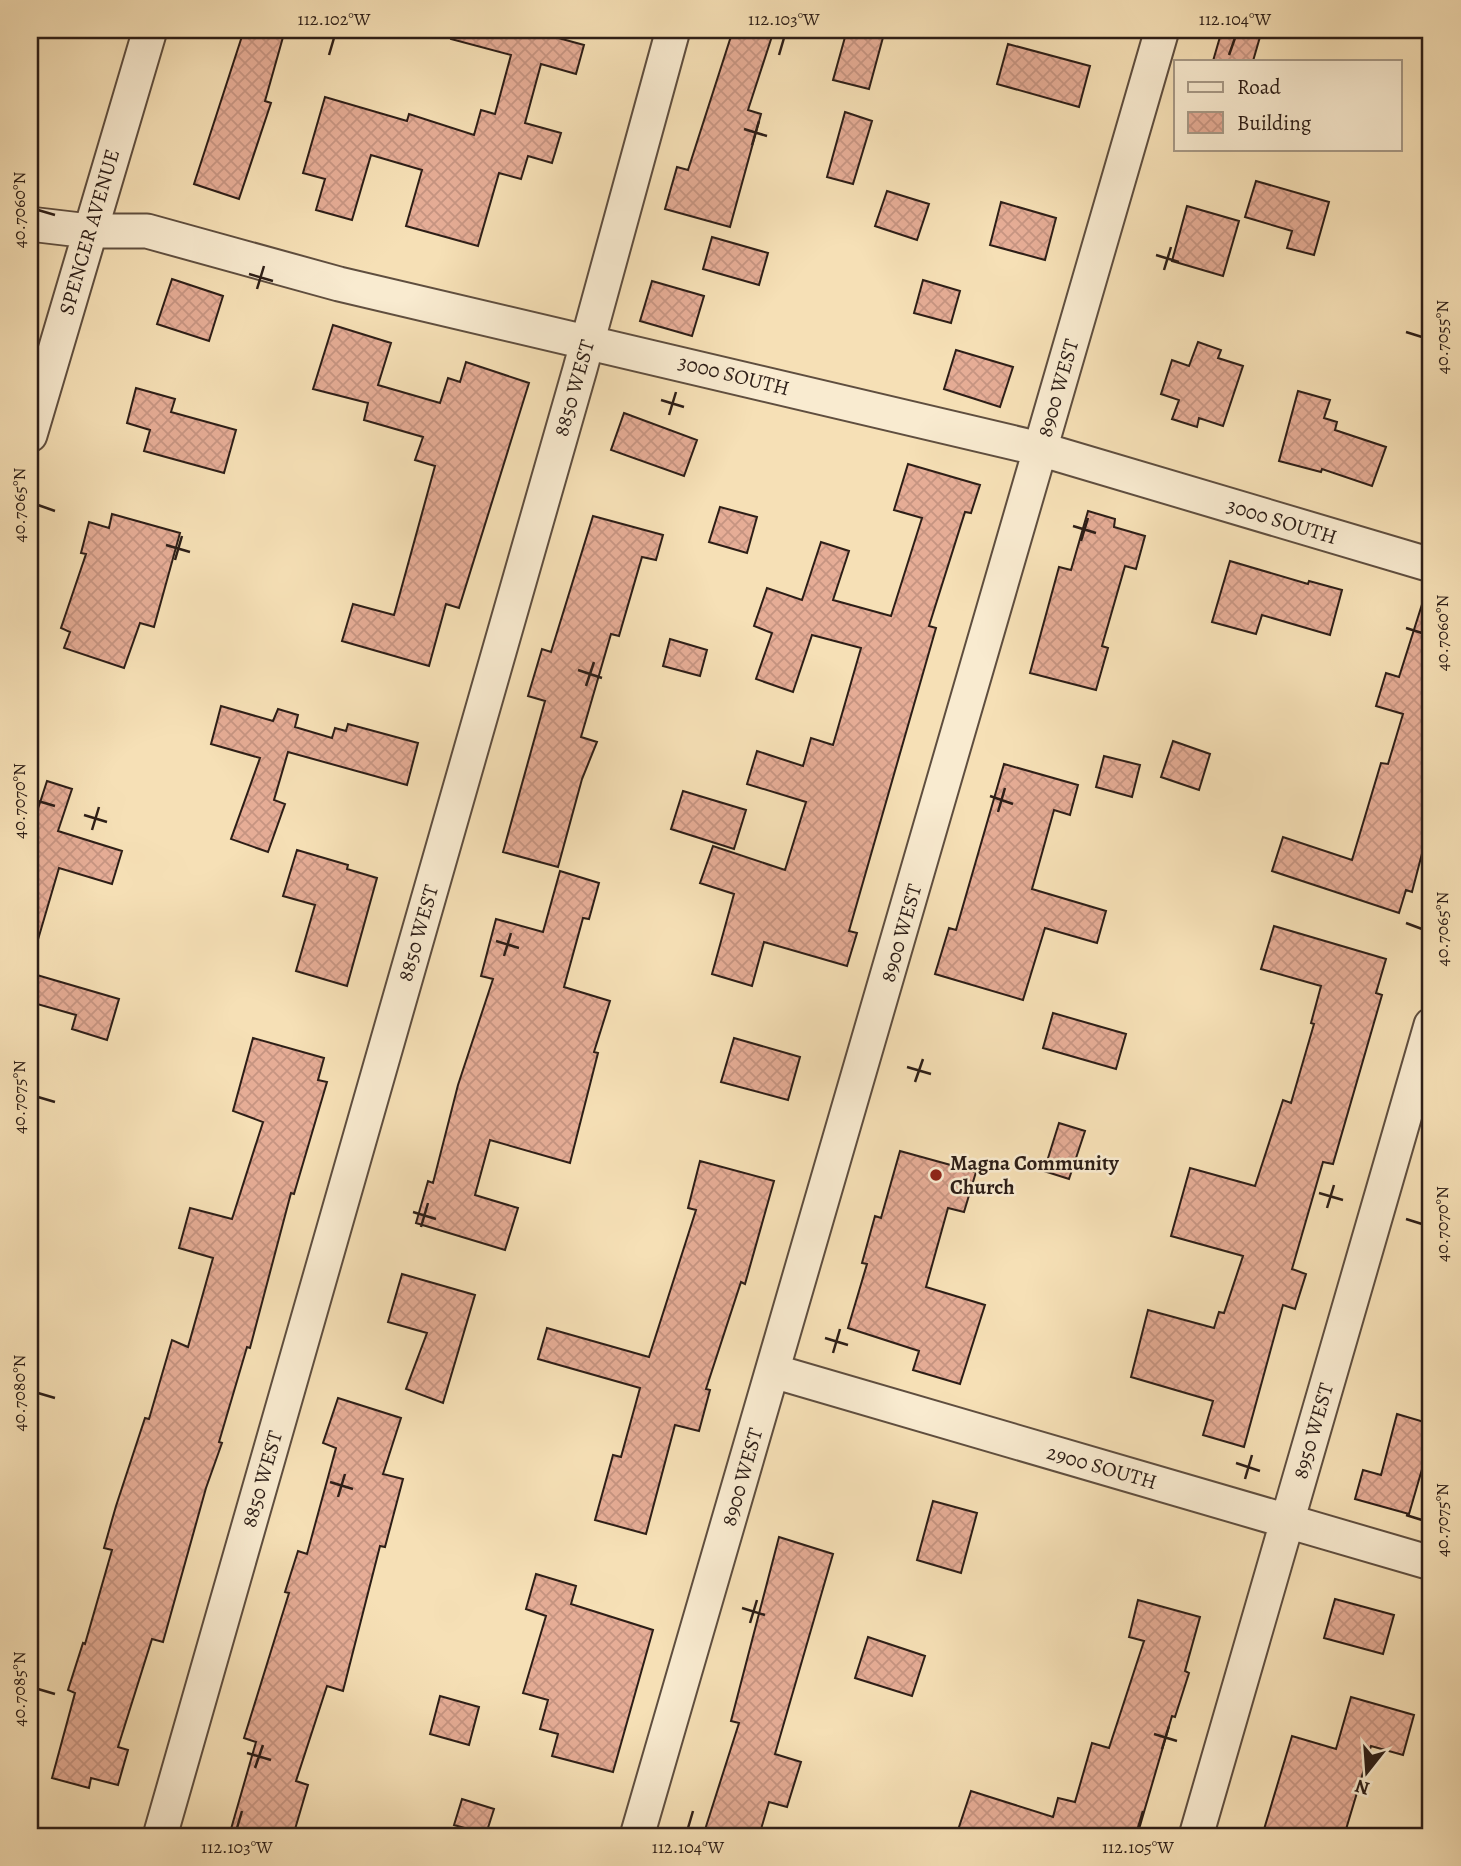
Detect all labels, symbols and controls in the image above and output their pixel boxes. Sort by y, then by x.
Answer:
text: 112.102°W [298,7,371,31]
text: 112.103°W [748,7,820,31]
text: 112.104°W [1199,7,1271,31]
legend [1174,60,1402,150]
text: Road [1237,73,1281,101]
text: Building [1237,109,1312,137]
street label: SPENCER AVENUE [52,146,126,318]
text: 40.7060°N [7,172,31,248]
text: 40.7055°N [1430,300,1454,374]
street label: 8900 WEST [1031,335,1086,440]
street label: 8850 WEST [547,336,601,440]
street label: 3000 SOUTH [675,348,793,402]
text: 40.7065°N [7,468,31,542]
street label: 3000 SOUTH [1224,491,1340,551]
text: 40.7060°N [1430,595,1454,671]
text: 40.7070°N [7,763,31,839]
street label: 8900 WEST [874,880,929,985]
street label: 8850 WEST [391,881,445,985]
text: 40.7065°N [1430,892,1454,966]
text: 40.7075°N [7,1060,31,1134]
place label: Magna Community Church [950,1149,1120,1201]
marker: Magna Community Church [928,1167,944,1183]
text: 40.7070°N [1430,1186,1454,1262]
text: 40.7080°N [7,1354,31,1432]
street label: 8950 WEST [1286,1379,1340,1482]
street label: 8900 WEST [715,1424,770,1529]
street label: 8850 WEST [235,1427,289,1531]
street label: 2900 SOUTH [1044,1438,1160,1496]
text: 40.7075°N [1430,1483,1454,1557]
text: 40.7085°N [7,1651,31,1727]
north arrow [1332,1736,1402,1806]
text: N [1352,1773,1373,1802]
text: 112.103°W [201,1835,273,1859]
text: 112.104°W [652,1835,724,1859]
text: 112.105°W [1102,1835,1174,1859]

